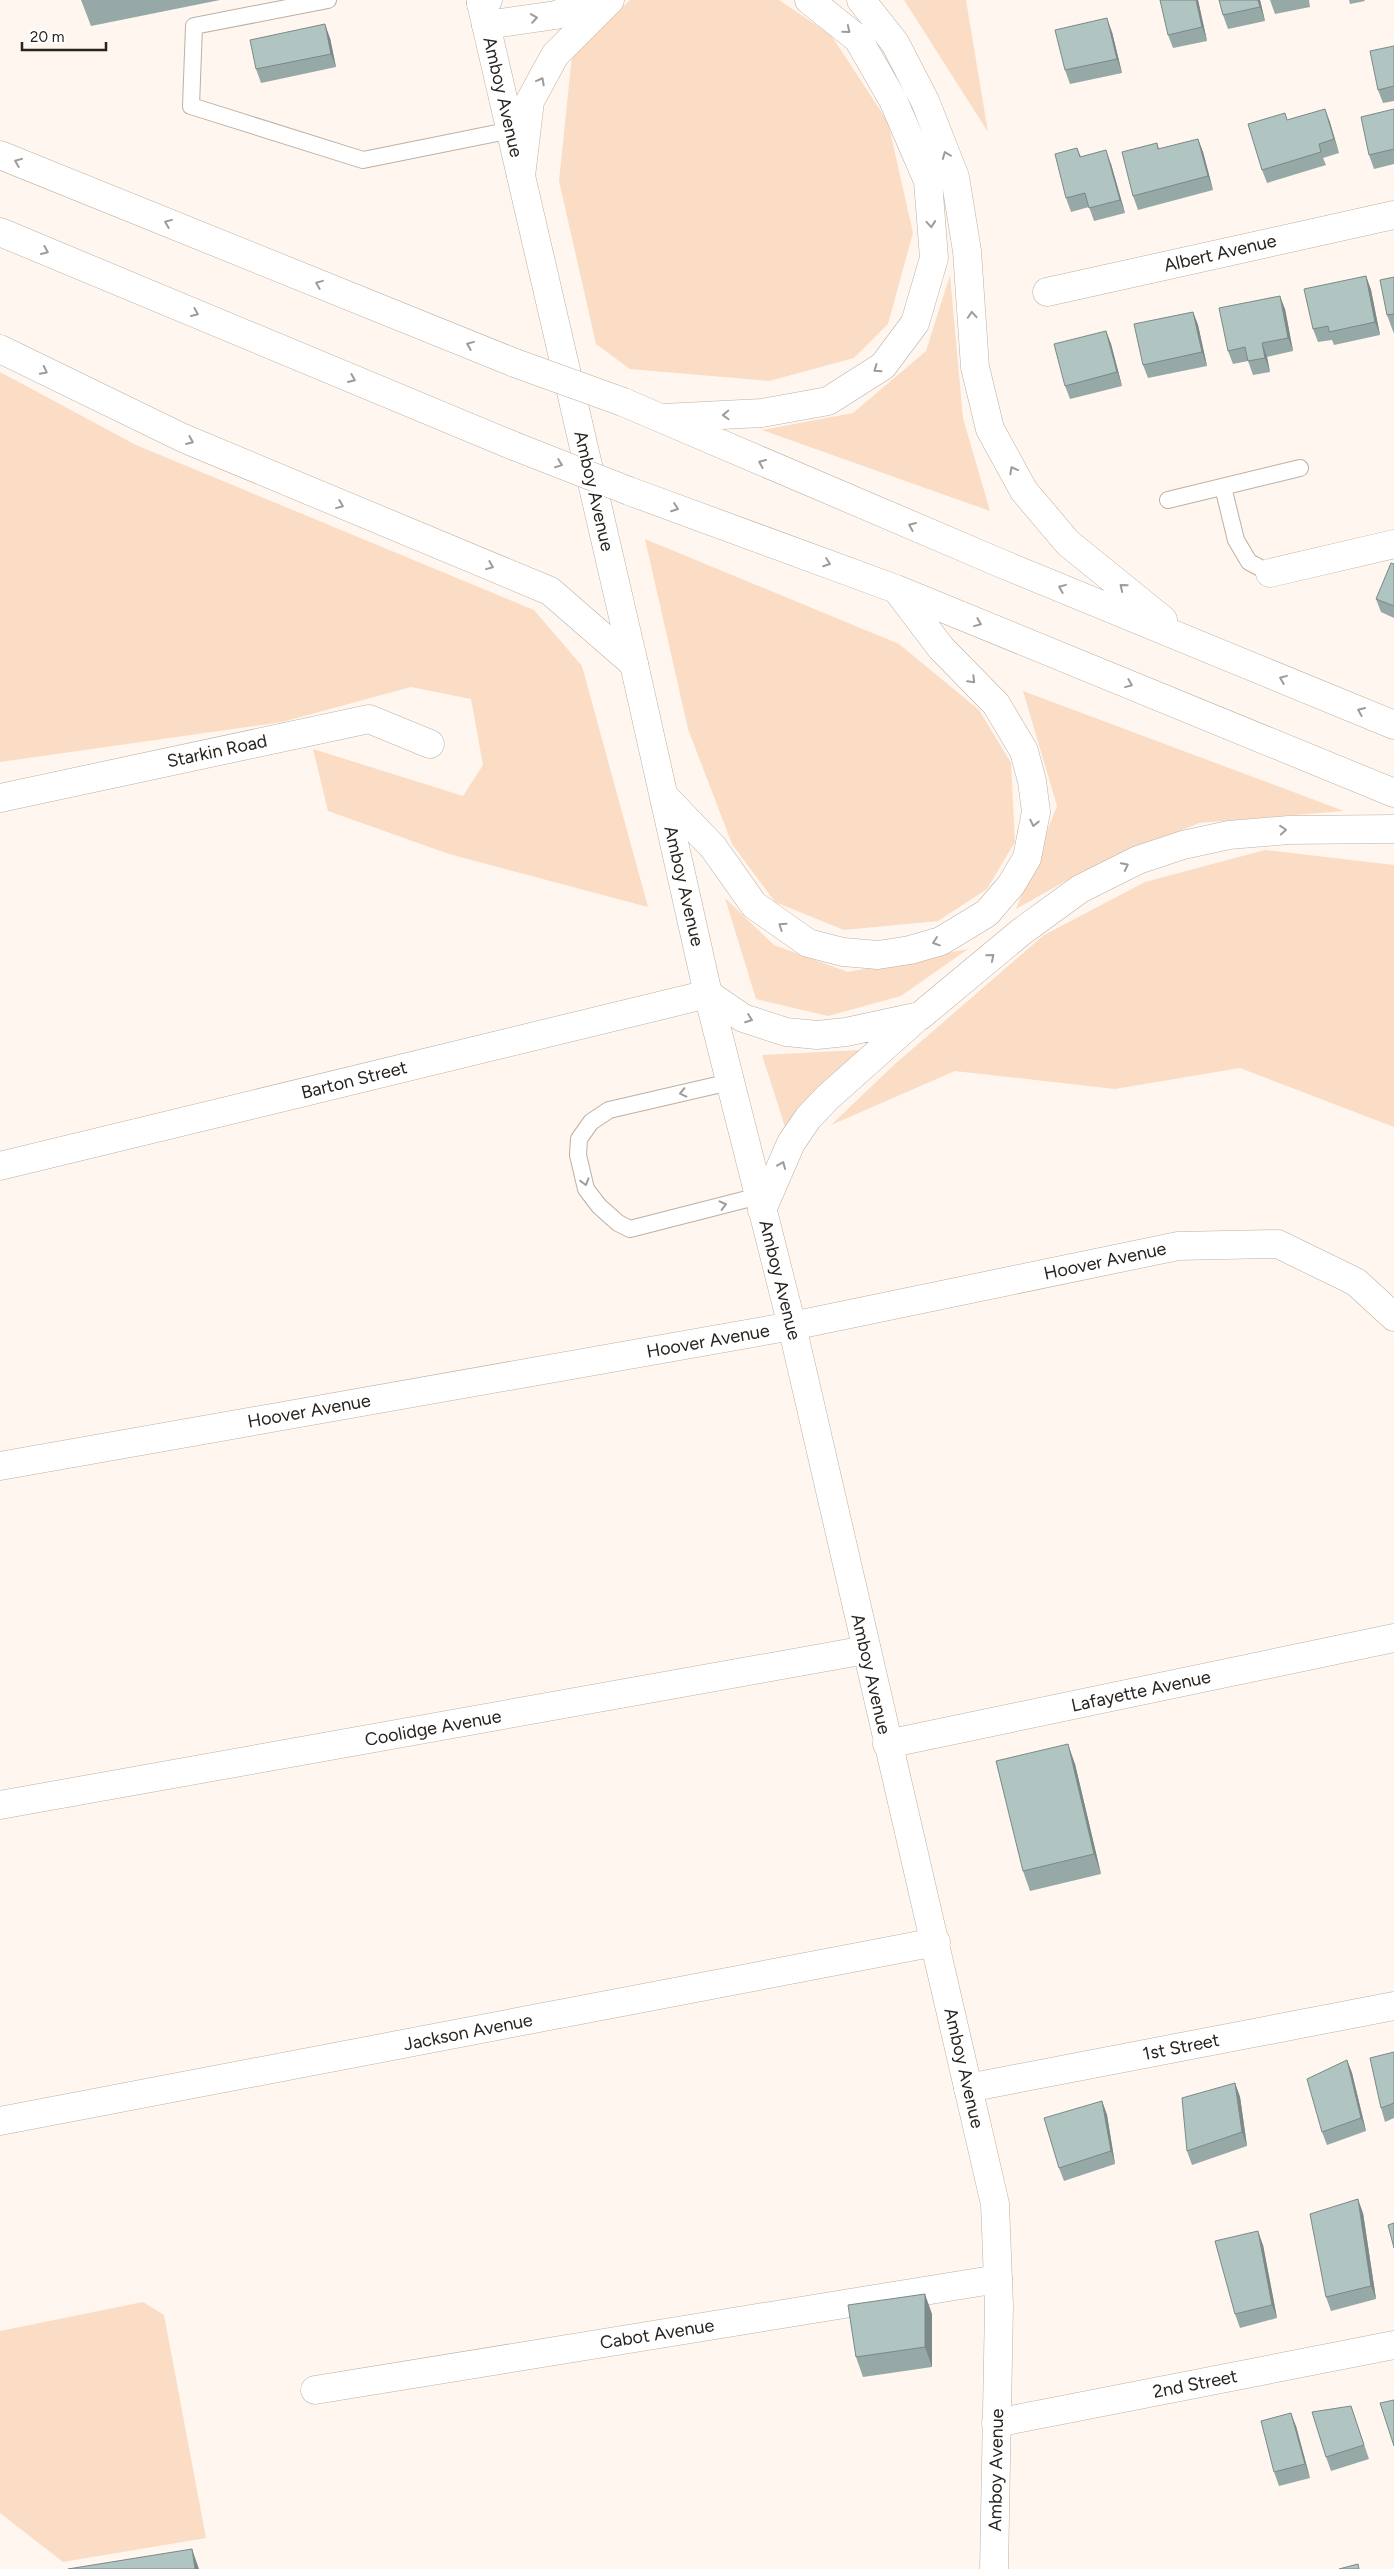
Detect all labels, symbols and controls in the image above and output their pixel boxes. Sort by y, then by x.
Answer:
one-way arrow [530,13,539,23]
scale bar [22,20,106,52]
one-way arrow [841,25,850,33]
text: 20 m [30,28,64,46]
street label: Amboy Avenue [478,35,528,160]
one-way arrow [535,77,545,86]
one-way arrow [942,152,952,160]
one-way arrow [14,158,23,169]
one-way arrow [165,219,173,229]
one-way arrow [926,220,937,228]
street label: Albert Avenue [1162,229,1279,277]
one-way arrow [40,245,49,255]
one-way arrow [315,280,324,290]
one-way arrow [190,307,199,318]
one-way arrow [966,311,977,319]
one-way arrow [466,340,475,351]
one-way arrow [874,363,883,372]
one-way arrow [38,365,47,375]
one-way arrow [347,372,356,383]
one-way arrow [721,410,729,420]
street label: Amboy Avenue [569,429,619,554]
one-way arrow [185,435,194,446]
one-way arrow [555,458,563,468]
one-way arrow [758,458,767,469]
one-way arrow [1009,466,1019,475]
one-way arrow [335,498,344,509]
one-way arrow [670,502,678,512]
one-way arrow [908,521,917,532]
one-way arrow [822,557,831,568]
one-way arrow [485,560,494,571]
one-way arrow [1058,584,1067,595]
one-way arrow [1120,585,1129,593]
one-way arrow [973,616,982,627]
one-way arrow [966,674,975,683]
one-way arrow [1279,675,1288,685]
one-way arrow [1124,678,1133,689]
one-way arrow [1357,707,1366,718]
street label: Starkin Road [165,730,269,772]
one-way arrow [1029,819,1040,827]
street label: Amboy Avenue [659,824,709,949]
one-way arrow [1279,825,1287,836]
one-way arrow [1120,862,1129,872]
one-way arrow [778,923,788,932]
one-way arrow [933,936,941,946]
one-way arrow [986,954,995,963]
one-way arrow [744,1013,753,1023]
street label: Barton Street [299,1056,409,1104]
one-way arrow [678,1087,687,1098]
one-way arrow [775,1161,786,1170]
one-way arrow [579,1178,590,1187]
one-way arrow [718,1200,727,1211]
street label: Amboy Avenue [754,1218,806,1343]
street label: Hoover Avenue [1042,1237,1168,1285]
street label: Hoover Avenue [645,1319,771,1363]
street label: Hoover Avenue [246,1389,372,1433]
street label: Amboy Avenue [846,1612,896,1737]
street label: Lafayette Avenue [1069,1665,1213,1717]
street label: Coolidge Avenue [363,1705,503,1751]
street label: Amboy Avenue [939,2006,989,2131]
street label: Jackson Avenue [402,2009,535,2055]
street label: 1st Street [1141,2029,1221,2065]
street label: Cabot Avenue [598,2314,716,2354]
street label: 2nd Street [1151,2365,1239,2403]
street label: Amboy Avenue [984,2408,1008,2532]

